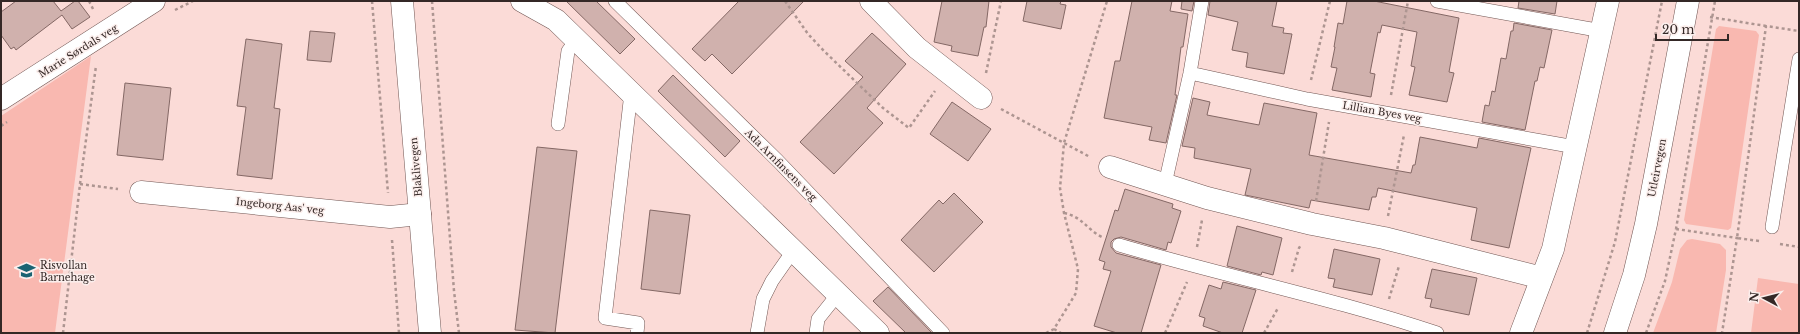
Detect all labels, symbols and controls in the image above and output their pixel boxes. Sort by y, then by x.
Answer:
scale bar [1656,16,1728,42]
street label: Marie Sørdals veg [36,21,121,81]
text: 20 m [1662,22,1694,37]
street label: Lillian Byes veg [1341,99,1423,126]
street label: Ada Arnfinsens veg [741,125,821,205]
street label: Blaklivegen [407,137,425,197]
street label: Utleirvegen [1645,137,1669,198]
street label: Ingeborg Aas' veg [235,195,326,217]
place label: Risvollan Barnehage [40,259,95,284]
school or university icon: Risvollan Barnehage [17,261,37,281]
north arrow [1744,278,1784,318]
text: N [1746,290,1762,303]

